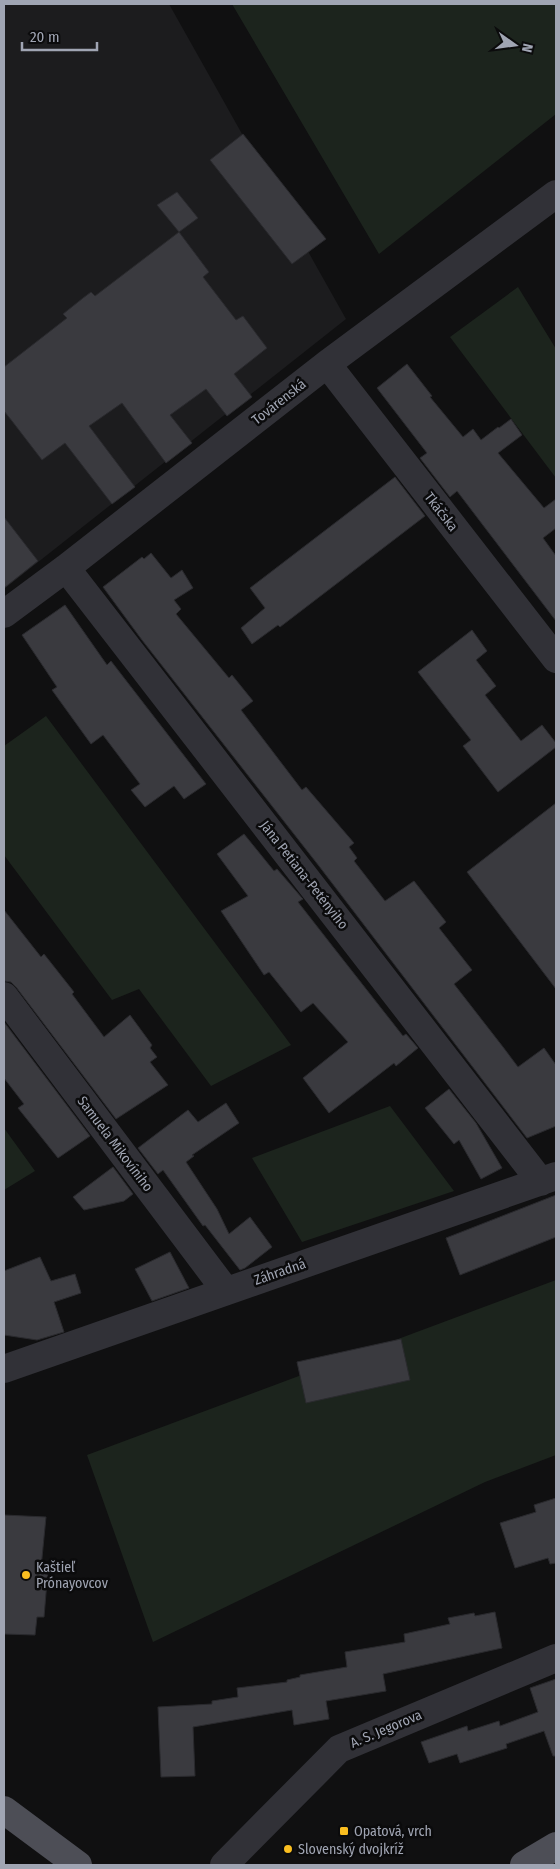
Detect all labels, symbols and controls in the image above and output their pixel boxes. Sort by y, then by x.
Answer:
scale bar [22,20,98,52]
north arrow [490,20,540,70]
text: 20 m [30,28,60,46]
text: N [518,42,536,54]
street label: Továrenská [249,376,309,428]
street label: Tkáčska [421,489,462,535]
street label: Jána Petiana-Petényiho [256,817,352,933]
street label: Samuela Mikovíniho [74,1093,156,1195]
street label: Záhradná [252,1255,308,1289]
place label: Kaštieľ Prónayovcov [36,1559,109,1592]
marker: Kaštieľ Prónayovcov [20,1569,32,1581]
street label: A. S. Jegorova [348,1706,424,1752]
place label: Opatová, vrch [354,1823,432,1840]
marker: Opatová, vrch [338,1825,350,1837]
place label: Slovenský dvojkríž [298,1841,404,1858]
marker: Slovenský dvojkríž [282,1843,294,1855]

